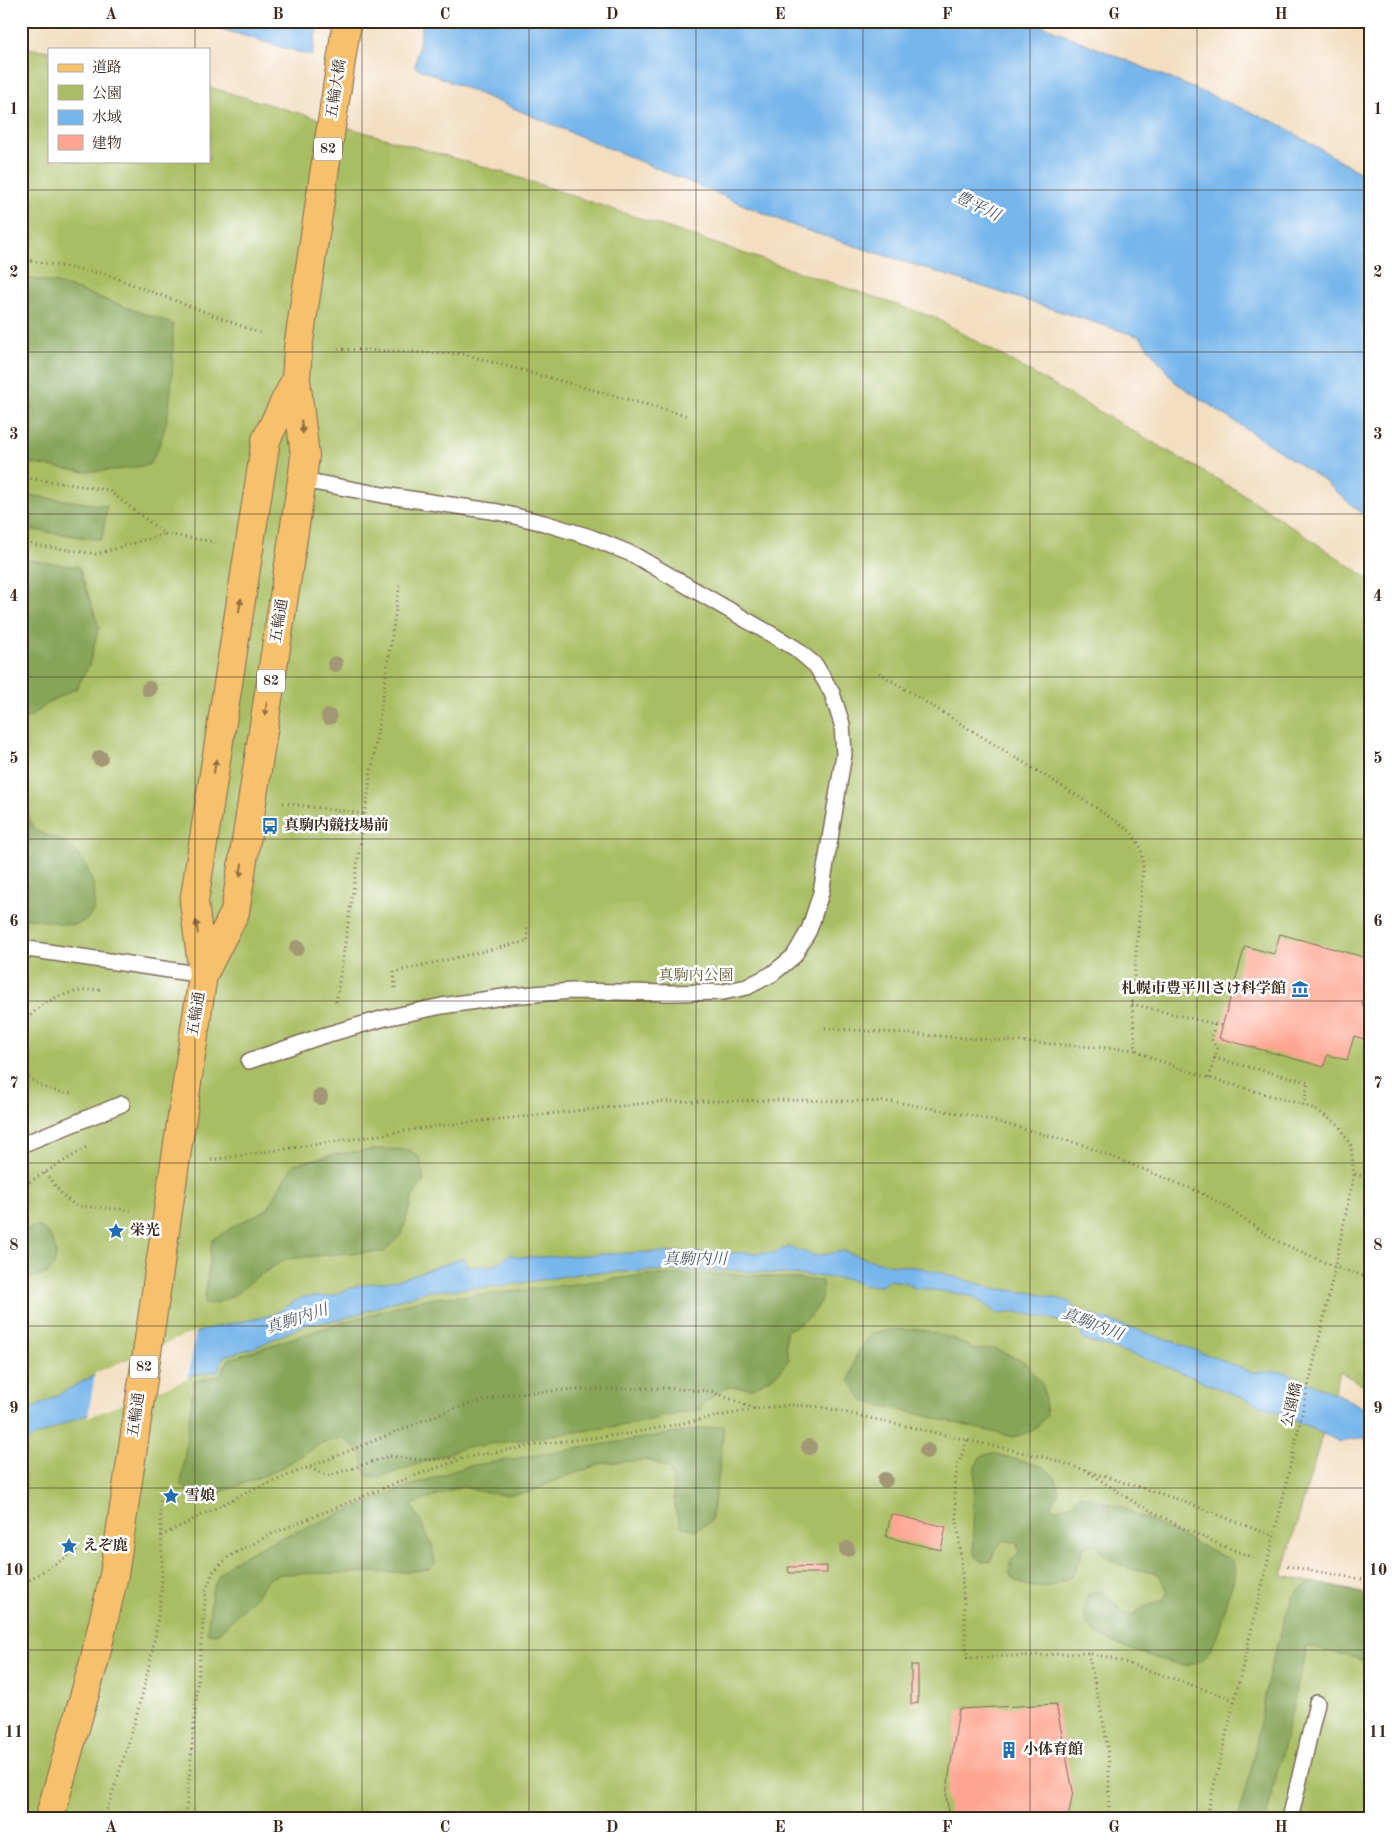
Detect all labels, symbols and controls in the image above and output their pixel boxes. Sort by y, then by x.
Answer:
text: A [105,7,117,23]
text: B [272,7,284,23]
text: C [440,7,450,23]
text: D [606,7,618,23]
text: E [774,7,786,23]
text: F [942,7,953,23]
text: G [1108,7,1120,23]
text: H [1274,7,1288,23]
legend [48,48,210,162]
street label: 五輪大橋 [323,58,349,120]
text: 道路 [92,59,122,76]
text: 公園 [92,85,122,102]
text: 1 [9,102,19,118]
text: 1 [1373,102,1383,118]
text: 水域 [92,109,122,126]
text: 建物 [92,135,122,152]
road number: 82 [314,138,342,160]
water label: 豊平川 [952,187,1005,226]
text: 2 [9,265,19,281]
text: 2 [1373,265,1383,281]
one-way arrow [298,420,306,436]
text: 3 [9,427,19,443]
text: 3 [1373,427,1383,443]
text: 4 [9,589,19,605]
text: 4 [1373,589,1383,605]
one-way arrow [236,597,244,613]
street label: 五輪通 [267,597,291,644]
road number: 82 [257,669,285,692]
one-way arrow [262,702,270,718]
text: 5 [9,751,19,767]
text: 5 [1373,751,1383,767]
one-way arrow [211,758,219,774]
bus stop icon: 真駒内競技場前 [260,816,280,836]
place label: 真駒内競技場前 [284,817,389,834]
one-way arrow [237,862,245,878]
text: 6 [9,914,19,930]
text: 6 [1373,914,1383,930]
one-way arrow [193,918,201,934]
park label: 真駒内公園 [658,967,734,984]
museum icon: 札幌市豊平川さけ科学館 [1290,979,1310,999]
place label: 札幌市豊平川さけ科学館 [1121,980,1286,997]
street label: 五輪通 [184,990,208,1037]
text: 7 [9,1076,19,1092]
text: 7 [1373,1076,1383,1092]
place icon: 栄光 [106,1221,126,1241]
place label: 栄光 [130,1222,160,1239]
text: 8 [9,1238,19,1254]
text: 8 [1373,1238,1383,1254]
water label: 真駒内川 [663,1250,729,1268]
water label: 真駒内川 [263,1300,332,1337]
water label: 真駒内川 [1059,1304,1127,1345]
road number: 82 [130,1355,158,1378]
street label: 公園橋 [1279,1381,1305,1429]
street label: 五輪通 [124,1391,148,1438]
text: 9 [9,1401,19,1417]
text: 9 [1373,1401,1383,1417]
place icon: 雪娘 [161,1486,181,1506]
place label: 雪娘 [185,1487,215,1504]
place icon: えぞ鹿 [59,1536,79,1556]
place label: えぞ鹿 [83,1537,128,1554]
text: 10 [5,1563,23,1579]
text: 10 [1369,1563,1387,1579]
text: 11 [5,1725,23,1741]
text: 11 [1369,1725,1387,1741]
building icon: 小体育館 [999,1740,1019,1760]
place label: 小体育館 [1023,1741,1083,1758]
text: A [105,1820,117,1836]
text: B [272,1820,284,1836]
text: C [440,1820,450,1836]
text: D [606,1820,618,1836]
text: E [774,1820,786,1836]
text: F [942,1820,953,1836]
text: G [1108,1820,1120,1836]
text: H [1274,1820,1288,1836]

